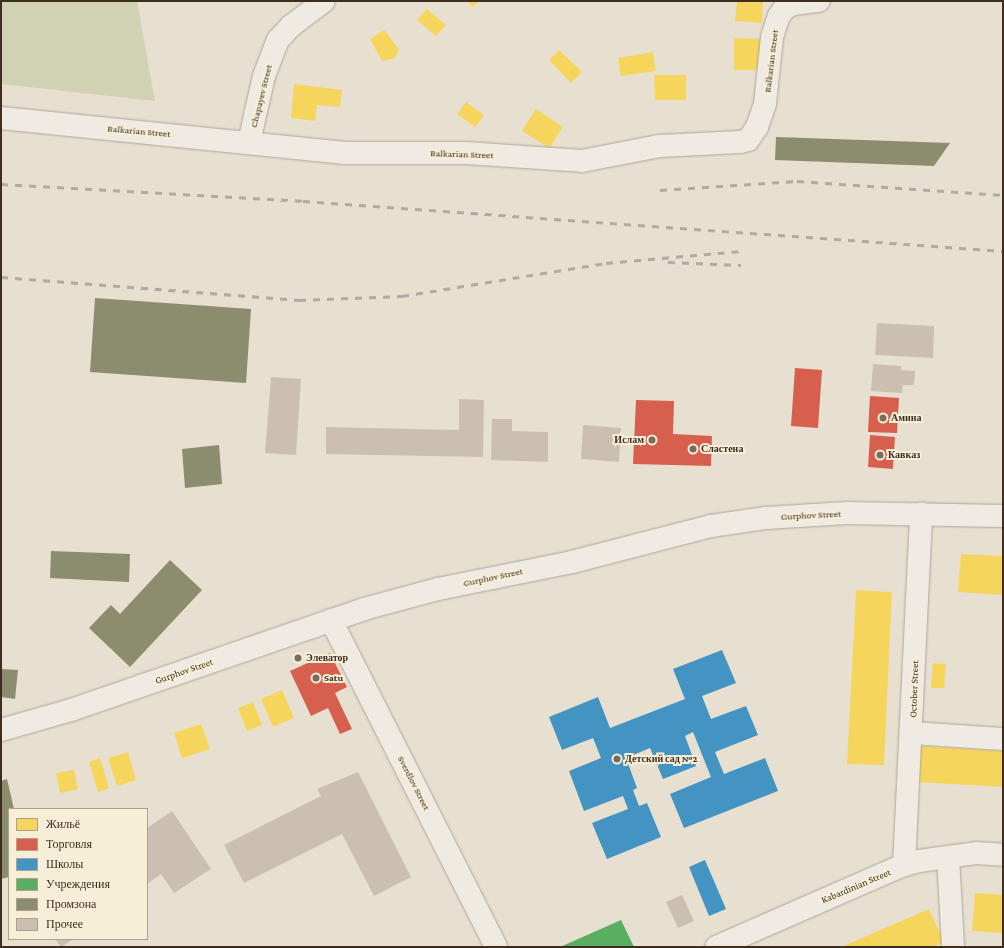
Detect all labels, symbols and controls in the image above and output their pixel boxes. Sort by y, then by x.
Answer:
street label: Balkarian Street [761,29,781,93]
street label: Chapayev Street [247,63,275,129]
street label: Balkarian Street [107,122,171,140]
street label: Balkarian Street [430,147,494,161]
place label: Амина [891,412,922,424]
marker: Амина [878,413,888,423]
place label: Ислам [614,434,644,446]
marker: Ислам [647,435,657,445]
place label: Сластена [701,443,743,455]
marker: Сластена [688,444,698,454]
place label: Кавказ [888,449,920,461]
marker: Кавказ [875,450,885,460]
street label: Gurphov Street [780,507,842,523]
street label: Gurphov Street [462,565,524,589]
place label: Элеватор [306,652,348,664]
marker: Элеватор [293,653,303,663]
street label: Gurphov Street [153,655,215,687]
street label: October Street [907,660,921,718]
place label: Satu [324,672,343,684]
marker: Satu [311,673,321,683]
place label: Детский сад №2 [625,753,698,765]
street label: Sverdlov Street [395,754,433,812]
marker: Детский сад №2 [612,754,622,764]
legend [8,808,148,940]
text: Жильё [46,817,80,831]
text: Торговля [46,837,92,851]
text: Школы [46,857,83,871]
street label: Kabardinian Street [819,866,893,906]
text: Учреждения [46,877,110,891]
text: Промзона [46,897,96,911]
text: Прочее [46,917,83,931]

